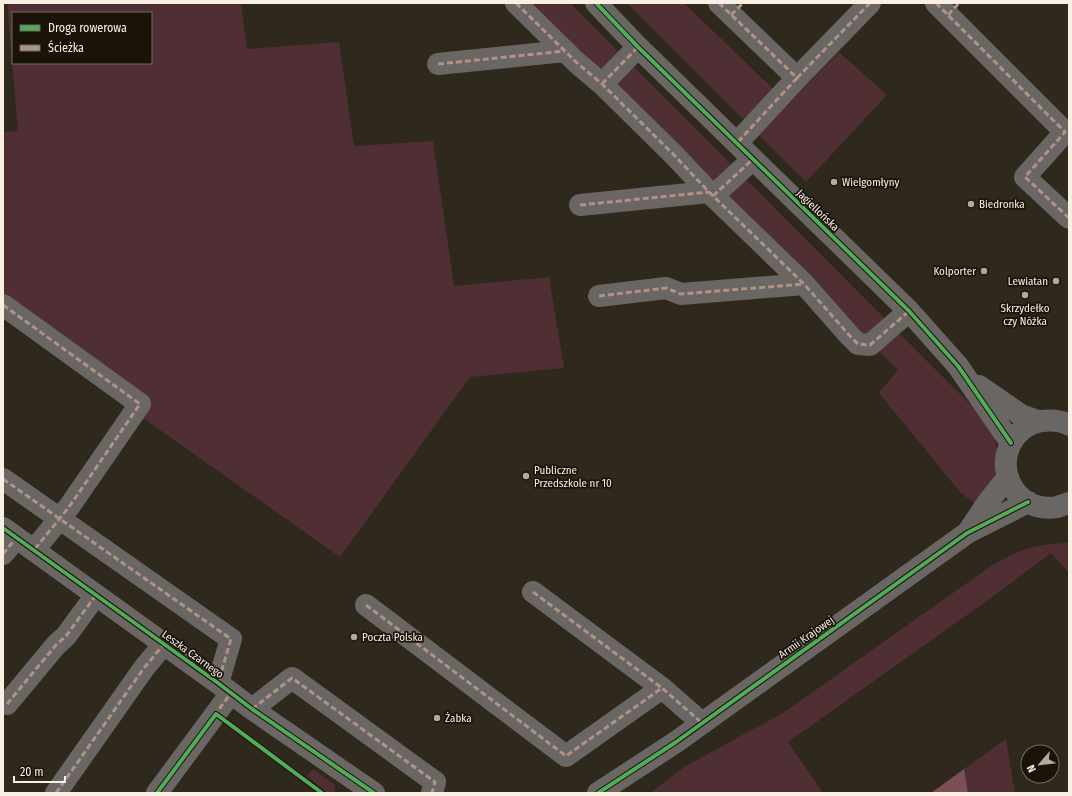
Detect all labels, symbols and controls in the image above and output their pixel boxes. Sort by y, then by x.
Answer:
legend [12,12,152,64]
text: Droga rowerowa [48,21,127,35]
text: Ścieżka [48,40,84,55]
place label: Wielgomłyny [842,176,899,189]
marker: Wielgomłyny [829,177,839,187]
street label: Jagiellońska [794,187,842,234]
place label: Biedronka [979,198,1025,211]
marker: Biedronka [966,199,976,209]
place label: Kolporter [933,265,976,278]
marker: Kolporter [979,266,989,276]
place label: Lewiatan [1008,275,1048,288]
marker: Lewiatan [1051,276,1061,286]
marker: Skrzydełko czy Nóżka [1020,290,1030,300]
place label: Skrzydełko czy Nóżka [1001,302,1050,328]
place label: Publiczne Przedszkole nr 10 [534,464,612,490]
marker: Publiczne Przedszkole nr 10 [521,471,531,481]
street label: Armii Krajowej [776,613,837,661]
street label: Leszka Czarnego [159,628,226,681]
place label: Poczta Polska [362,631,423,644]
marker: Poczta Polska [349,632,359,642]
place label: Żabka [445,711,472,725]
marker: Żabka [432,713,442,723]
north arrow [1020,744,1060,784]
scale bar [14,758,65,784]
text: N [1024,762,1039,774]
text: 20 m [20,765,44,779]

